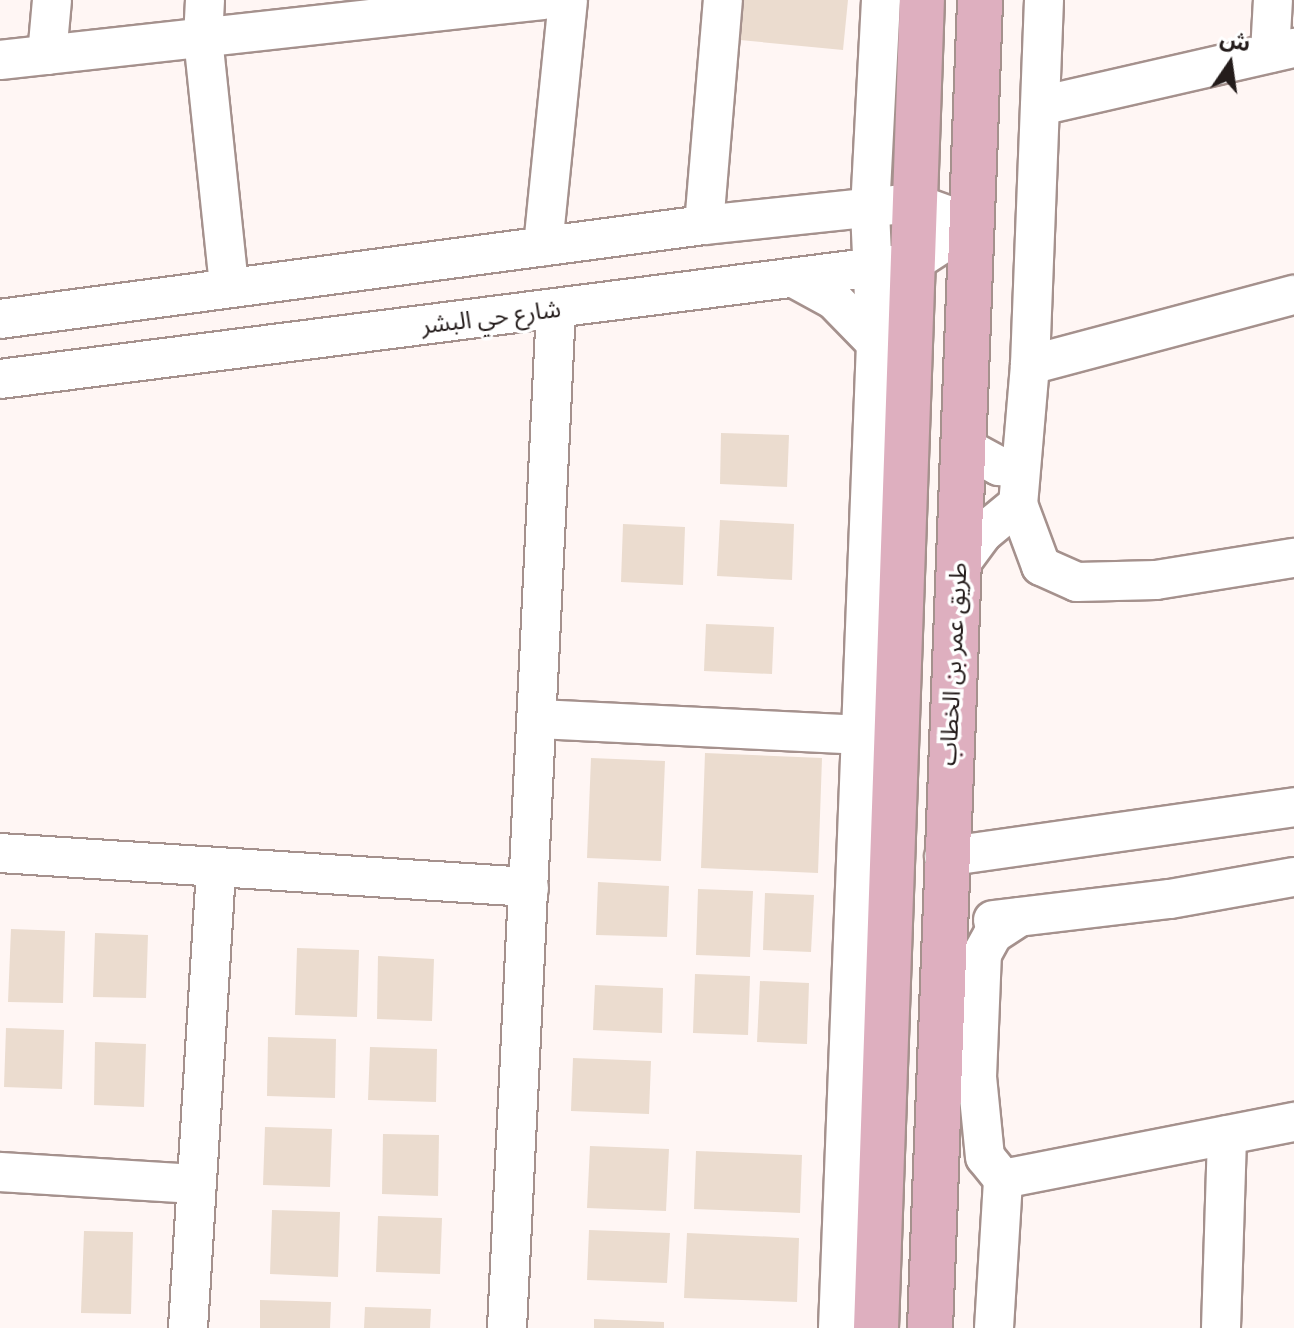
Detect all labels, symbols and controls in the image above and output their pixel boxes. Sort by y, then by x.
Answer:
north arrow [1190,24,1270,104]
text: ش [1218,25,1253,57]
street label: شارع حي البشر [420,294,562,340]
street label: طريق عمر بن الخطاب [933,562,973,766]

